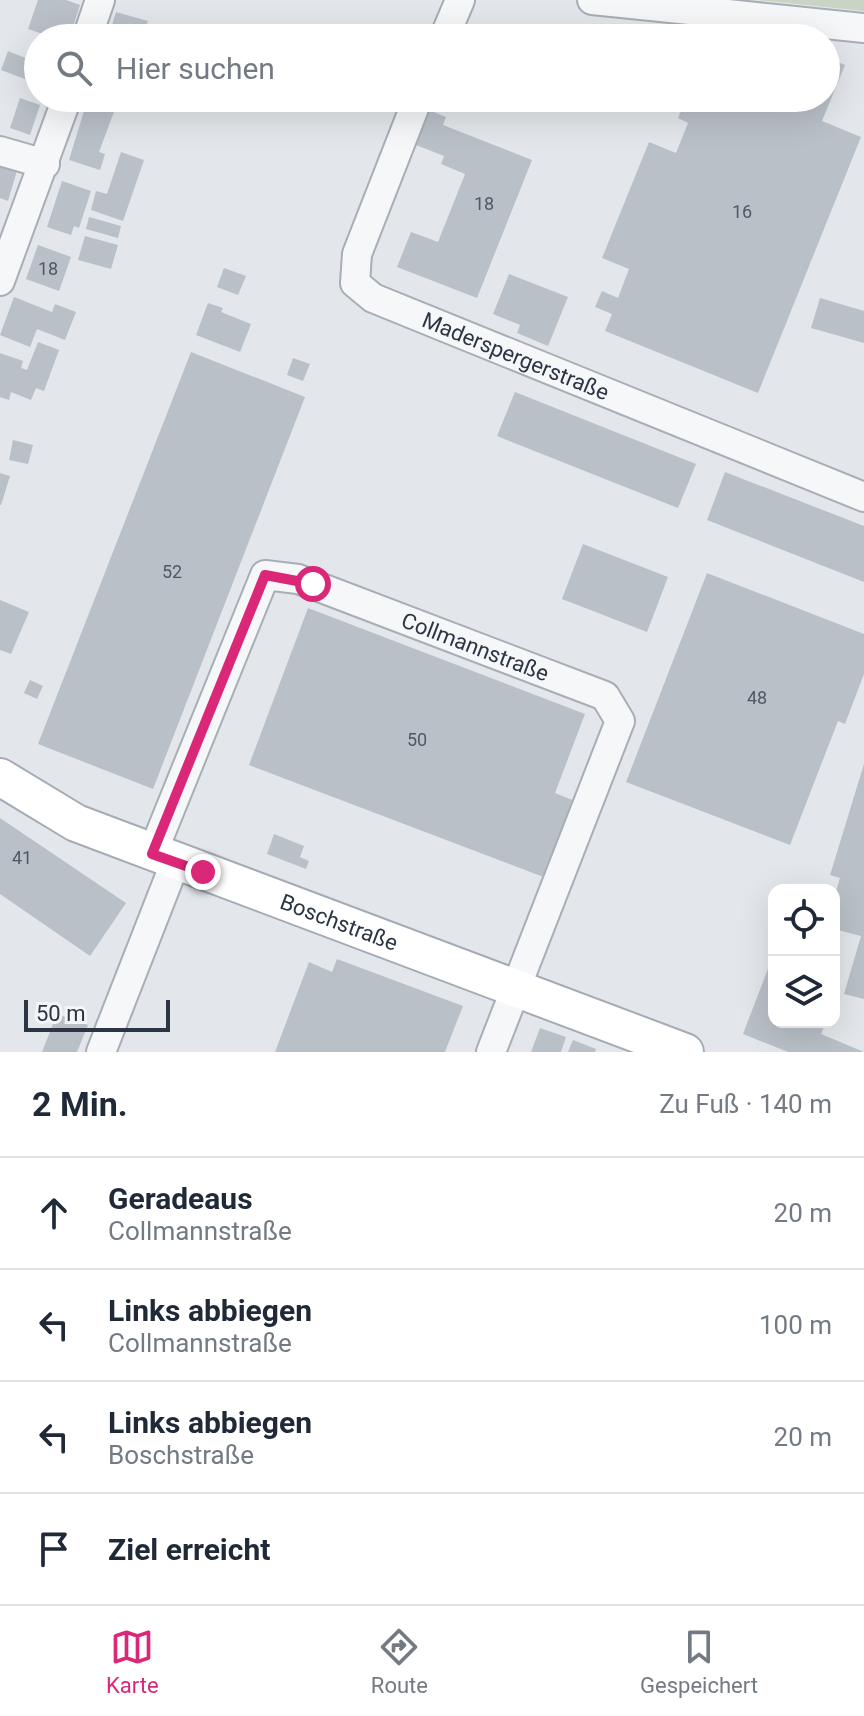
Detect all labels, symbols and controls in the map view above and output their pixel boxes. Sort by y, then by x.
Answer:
search box [24,24,840,112]
icon: search [52,46,96,90]
text: Hier suchen [116,51,275,86]
house number: 18 [474,193,494,214]
house number: 16 [732,201,752,222]
house number: 18 [38,258,58,279]
street label: Maderspergerstraße [419,307,613,405]
house number: 52 [162,561,182,582]
route start [295,566,331,602]
street label: Collmannstraße [398,607,552,686]
house number: 48 [747,687,767,708]
house number: 50 [407,729,427,750]
house number: 41 [12,847,32,868]
route end [185,854,221,890]
map controls [768,884,840,1028]
button: locate [768,884,840,956]
street label: Boschstraße [277,889,401,955]
button: layers [768,956,840,1028]
scale bar [24,996,170,1032]
text: 50 m [36,1001,85,1026]
text: 2 Min. [32,1084,128,1124]
text: Zu Fuß · 140 m [659,1089,832,1119]
text: Geradeaus [108,1181,253,1216]
icon: ahead [32,1191,76,1235]
text: 20 m [774,1198,832,1228]
text: Collmannstraße [108,1216,292,1246]
text: Links abbiegen [108,1293,312,1328]
icon: left [32,1303,76,1347]
text: 100 m [759,1310,832,1340]
text: Collmannstraße [108,1328,292,1358]
text: Links abbiegen [108,1405,312,1440]
icon: left [32,1415,76,1459]
text: 20 m [774,1422,832,1452]
text: Boschstraße [108,1440,254,1470]
icon: arrive [32,1527,76,1571]
text: Ziel erreicht [108,1532,270,1567]
tab: Karte [106,1625,159,1698]
tab: Route [371,1625,428,1698]
tab: Gespeichert [640,1625,758,1698]

